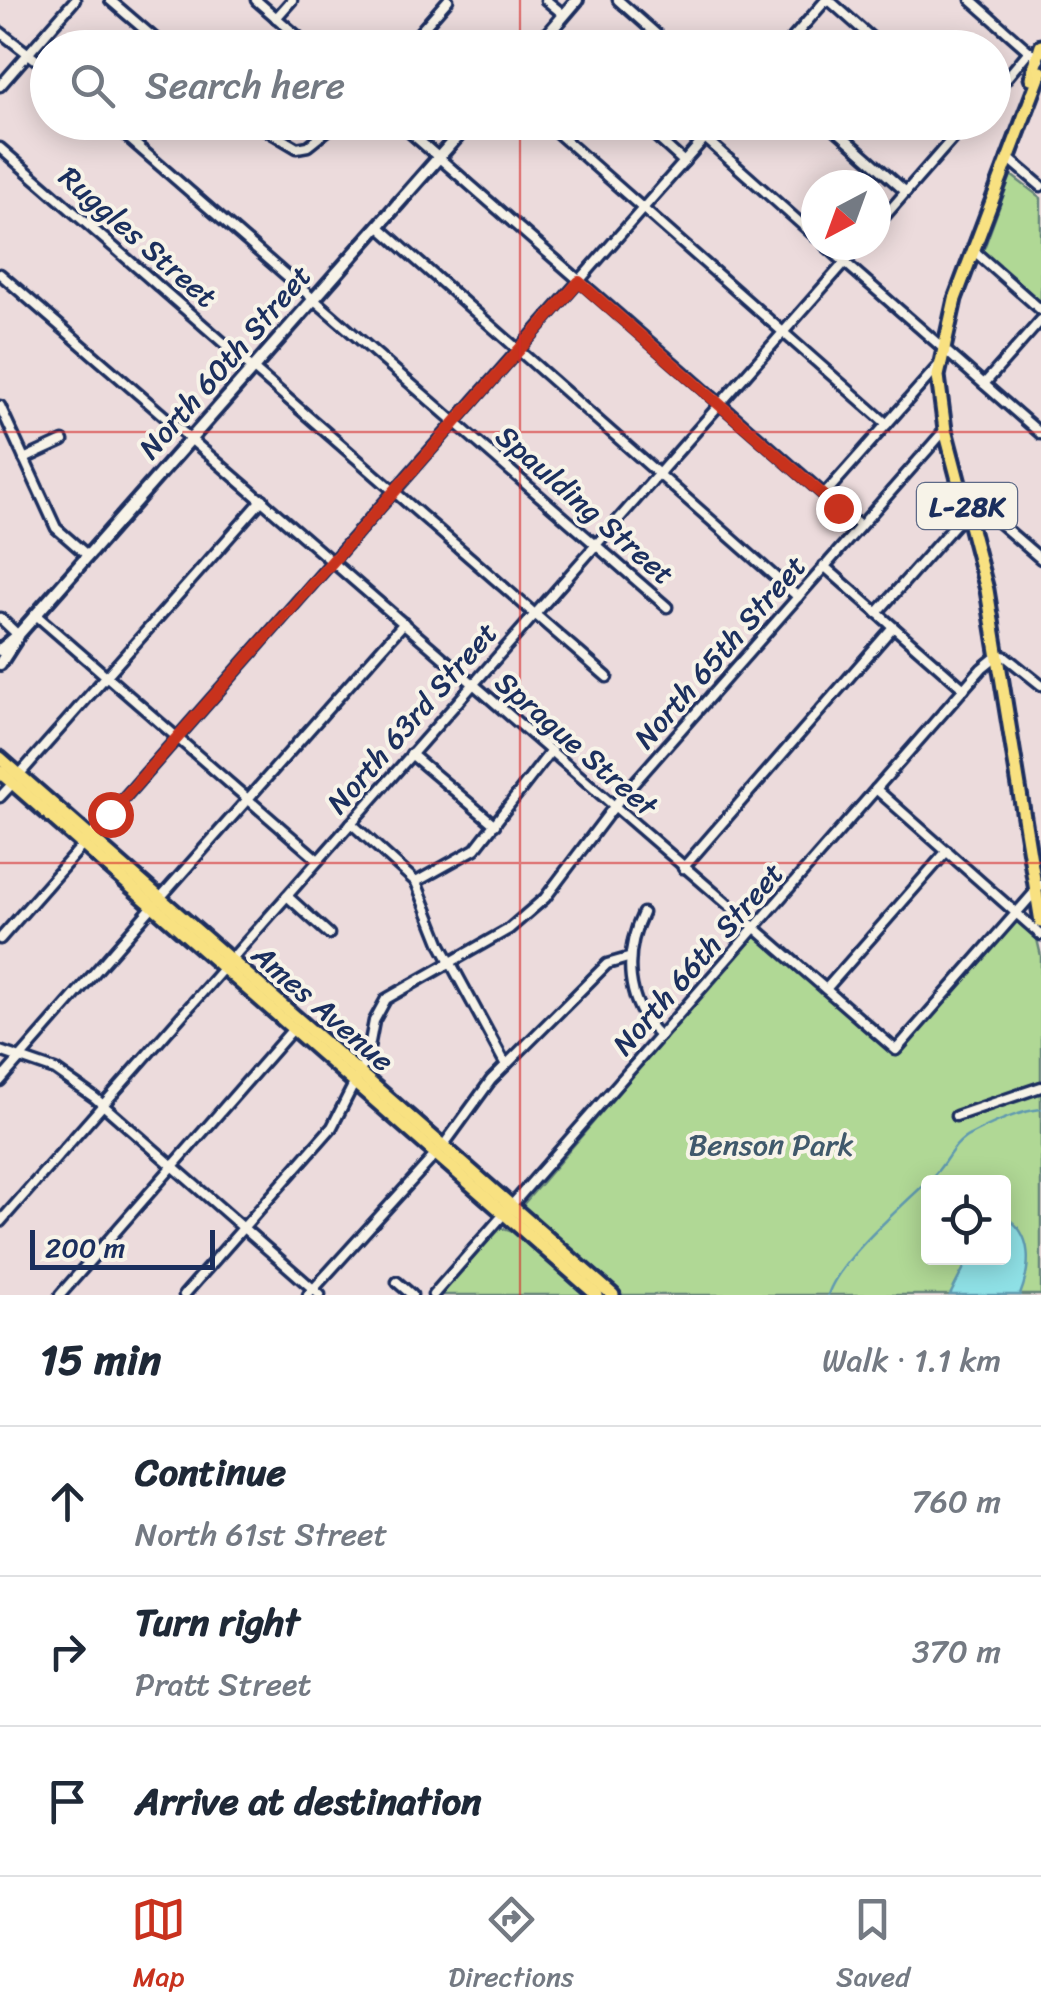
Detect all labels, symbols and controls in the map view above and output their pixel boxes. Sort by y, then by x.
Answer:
search box [30,30,1011,140]
text: Search here [145,52,345,119]
icon: search [65,58,120,113]
street label: Ruggles Street [46,152,230,322]
north arrow [801,170,891,260]
street label: North 60th Street [124,252,326,472]
street label: Spaulding Street [482,411,688,599]
road number: L-28K [917,483,1017,529]
route end [816,486,862,532]
street label: North 65th Street [620,542,820,762]
street label: North 63rd Street [312,609,512,827]
street label: Sprague Street [482,657,672,832]
route start [88,792,134,838]
street label: North 66th Street [598,850,798,1068]
street label: Ames Avenue [238,929,407,1086]
park label: Benson Park [688,1118,854,1172]
map controls [921,1175,1011,1265]
button: locate [921,1175,1011,1265]
text: 200 m [45,1223,125,1272]
scale bar [30,1225,215,1270]
text: 15 min [40,1323,161,1397]
text: Walk · 1.1 km [822,1332,1001,1389]
text: Continue [135,1439,286,1506]
text: 760 m [911,1473,1001,1530]
icon: ahead [40,1474,95,1529]
text: North 61st Street [135,1506,388,1563]
text: Turn right [135,1589,300,1656]
text: 370 m [912,1623,1001,1680]
icon: right [40,1624,95,1679]
text: Pratt Street [135,1656,311,1713]
text: Arrive at destination [135,1768,482,1835]
icon: arrive [40,1774,95,1829]
tab: Map [131,1892,186,2001]
tab: Directions [448,1892,574,2001]
tab: Saved [836,1892,910,2001]

